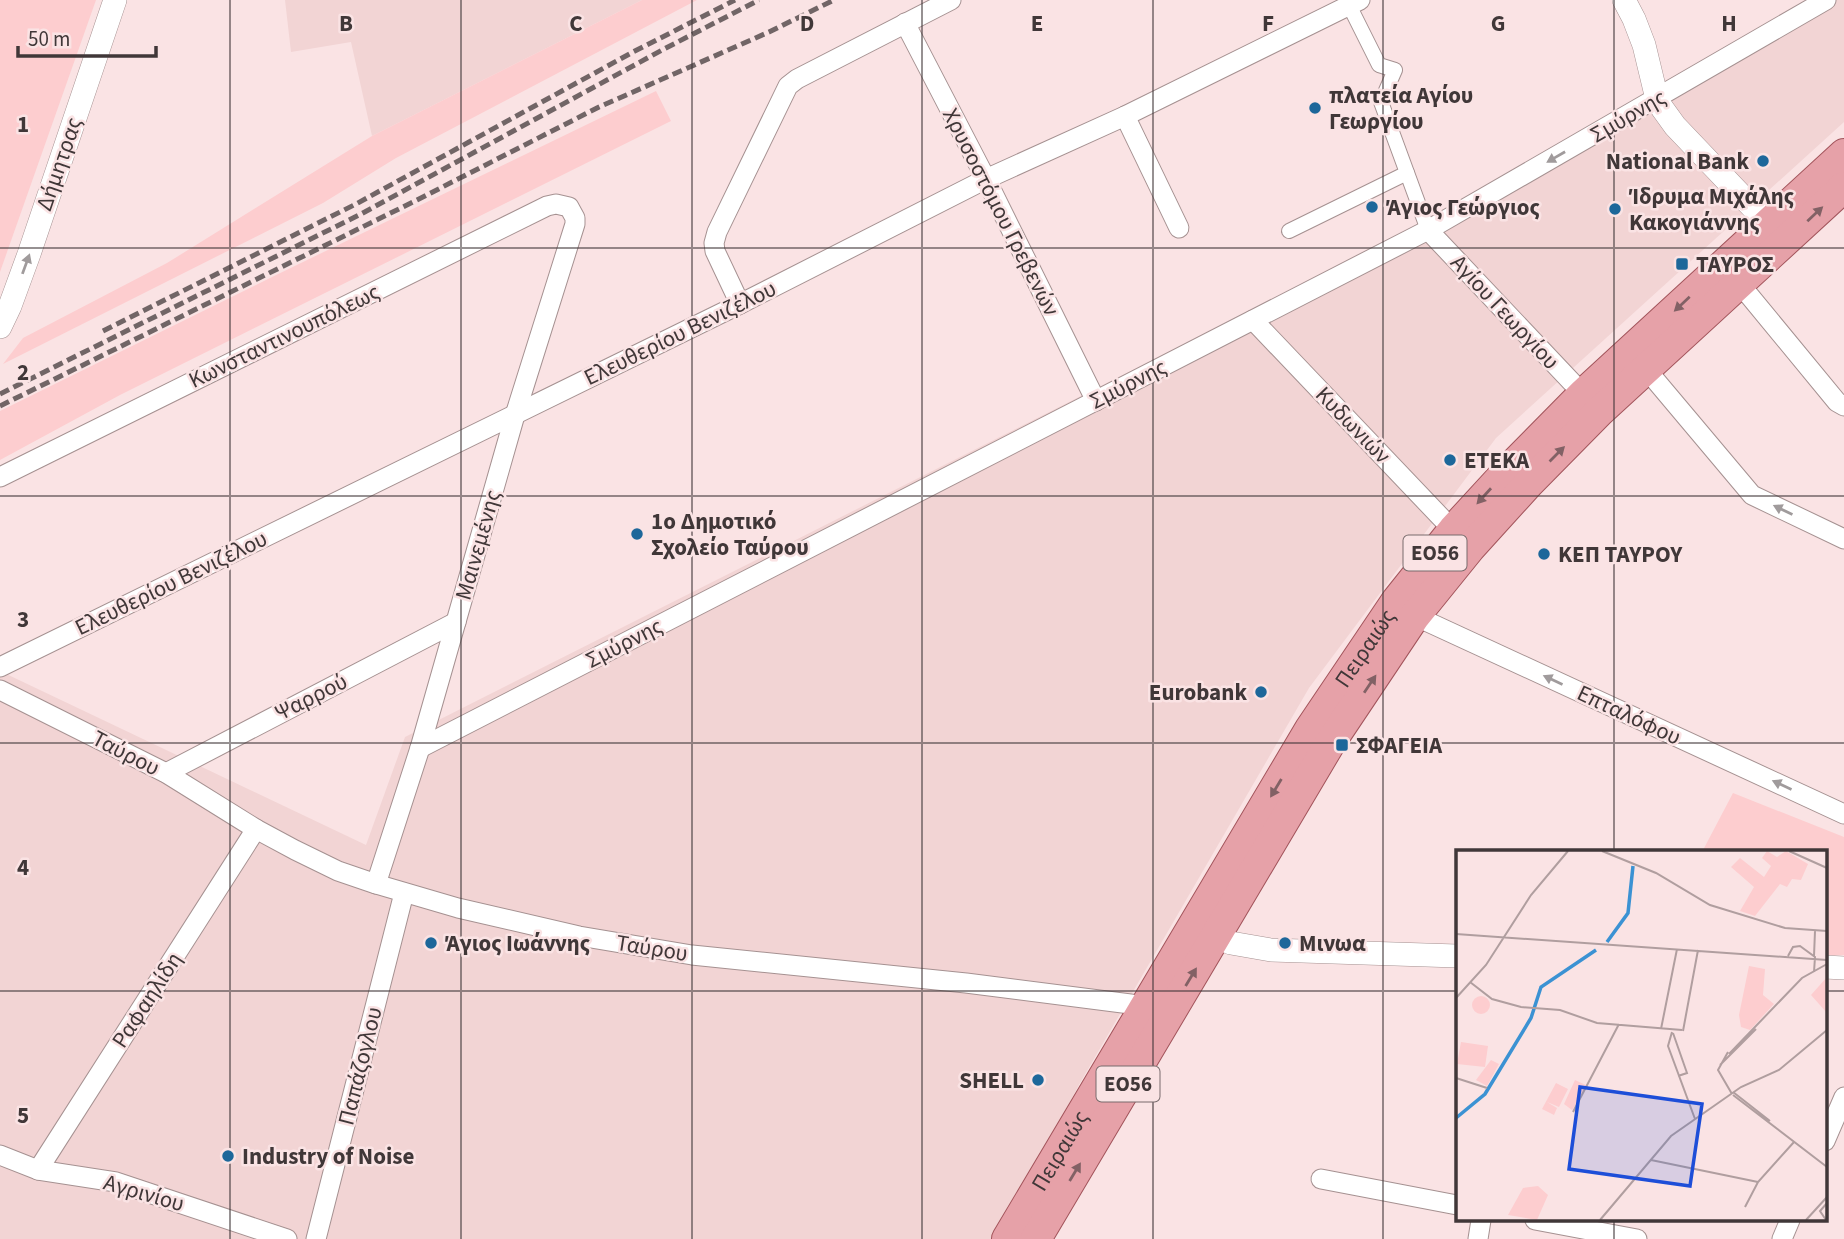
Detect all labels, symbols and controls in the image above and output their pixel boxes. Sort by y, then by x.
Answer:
text: B [339,7,353,40]
text: C [569,7,583,40]
text: D [800,7,814,40]
text: E [1031,7,1043,40]
text: F [1262,7,1274,40]
text: G [1491,7,1505,40]
text: H [1721,7,1737,40]
scale bar [18,14,156,58]
text: 50 m [28,24,70,54]
place label: πλατεία Αγίου Γεωργίου [1329,79,1473,138]
street label: Σμύρνης [1584,81,1672,151]
marker: πλατεία Αγίου Γεωργίου [1307,100,1323,116]
street label: Χρυσοστόμου Γρεβενών [934,102,1068,322]
text: 1 [17,108,29,141]
street label: Δήμητρας [28,113,90,215]
place label: National Bank [1606,145,1749,178]
one-way arrow [1546,151,1565,163]
marker: National Bank [1755,153,1771,169]
place label: Ίδρυμα Μιχάλης Κακογιάννης [1628,180,1794,239]
place label: Άγιος Γεώργιος [1386,191,1540,224]
marker: Άγιος Γεώργιος [1364,199,1380,215]
marker: Ίδρυμα Μιχάλης Κακογιάννης [1607,201,1623,217]
one-way arrow [1806,206,1824,222]
street label: Αγίου Γεωργίου [1443,247,1567,377]
place label: ΤΑΥΡΟΣ [1696,248,1774,281]
one-way arrow [20,254,31,275]
marker: ΤΑΥΡΟΣ [1674,256,1690,272]
street label: Ελευθερίου Βενιζέλου [578,272,782,394]
street label: Κωνσταντινουπόλεως [183,275,385,397]
one-way arrow [1674,295,1691,311]
street label: Σμύρνης [1084,351,1172,417]
text: 2 [17,356,29,389]
street label: Κυδωνιών [1308,379,1398,471]
place label: ΕΤΕΚΑ [1464,444,1530,477]
one-way arrow [1548,447,1565,463]
marker: ΕΤΕΚΑ [1442,452,1458,468]
street label: Μαινεμένης [447,486,509,604]
one-way arrow [1476,487,1492,505]
one-way arrow [1772,504,1793,515]
place label: 1ο Δημοτικό Σχολείο Ταύρου [651,505,809,564]
street label: Ελευθερίου Βενιζέλου [69,522,273,644]
marker: 1ο Δημοτικό Σχολείο Ταύρου [629,526,645,542]
road number: ΕΟ56 [1404,536,1466,570]
place label: ΚΕΠ ΤΑΥΡΟΥ [1558,538,1683,571]
marker: ΚΕΠ ΤΑΥΡΟΥ [1536,546,1552,562]
street label: Πειραιώς [1326,602,1403,694]
text: 3 [17,603,29,636]
street label: Σμύρνης [580,610,668,676]
street label: Ψαρρού [269,665,353,729]
one-way arrow [1363,674,1376,693]
one-way arrow [1543,674,1563,685]
place label: Eurobank [1149,676,1247,709]
street label: Επταλόφου [1572,677,1686,753]
marker: Eurobank [1253,684,1269,700]
street label: Ταύρου [86,722,166,784]
place label: ΣΦΑΓΕΙΑ [1356,729,1443,762]
marker: ΣΦΑΓΕΙΑ [1334,737,1350,753]
one-way arrow [1269,778,1282,797]
one-way arrow [1772,779,1792,791]
inset map [1456,850,1826,1222]
text: 4 [17,851,29,884]
street label: Ταύρου [614,926,690,970]
place label: Άγιος Ιωάννης [445,927,590,960]
place label: Μινωα [1299,927,1366,960]
marker: Άγιος Ιωάννης [423,935,439,951]
marker: Μινωα [1277,935,1293,951]
street label: Ραφαηλίδη [104,946,190,1054]
one-way arrow [1185,967,1198,986]
street label: Παπάζογλου [329,1003,391,1129]
place label: SHELL [959,1064,1024,1097]
road number: ΕΟ56 [1096,1066,1160,1102]
marker: SHELL [1030,1072,1046,1088]
text: 5 [17,1099,29,1132]
street label: Πειραιώς [1023,1104,1096,1197]
place label: Industry of Noise [242,1140,414,1173]
marker: Industry of Noise [220,1148,236,1164]
one-way arrow [1069,1163,1081,1182]
street label: Αγρινίου [100,1166,188,1220]

